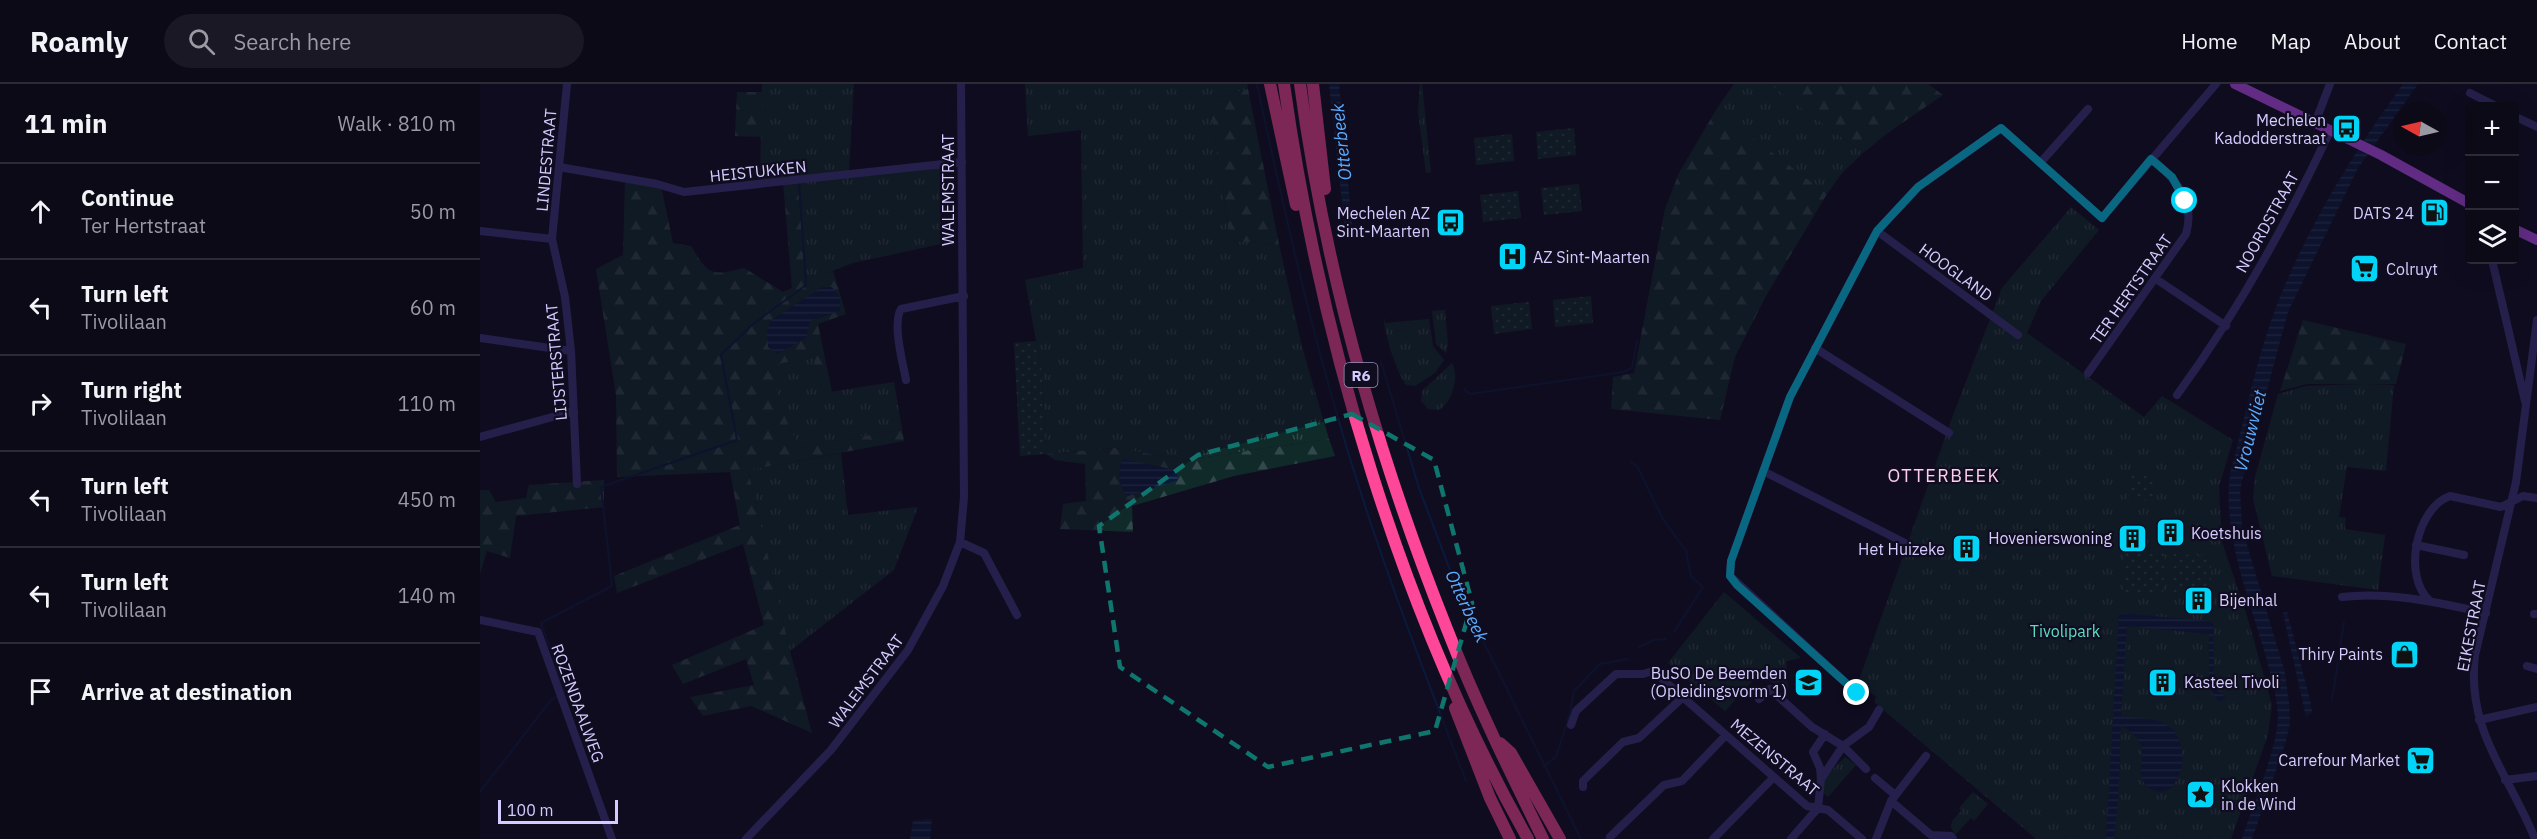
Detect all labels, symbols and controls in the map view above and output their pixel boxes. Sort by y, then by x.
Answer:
search box [164,14,584,68]
text: Roamly [30,23,128,60]
icon: search [185,25,218,58]
text: Search here [233,27,351,56]
text: Home [2181,27,2238,55]
text: Map [2271,27,2311,55]
text: About [2344,27,2401,55]
text: Contact [2434,27,2507,55]
water label: Otterbeek [1325,102,1356,182]
north arrow [2393,102,2447,156]
map controls [2465,102,2519,264]
button: + [2465,102,2519,156]
text: 11 min [24,106,108,140]
street label: LINDESTRAAT [532,108,560,212]
text: Walk · 810 m [338,110,456,137]
place label: Mechelen Kadodderstraat [2214,110,2326,148]
bus stop icon: Mechelen Kadodderstraat [2331,113,2363,145]
street label: WALEMSTRAAT [938,134,958,246]
street label: HEISTUKKEN [709,156,807,186]
button: − [2465,156,2519,210]
street label: NOORDSTRAAT [2231,168,2303,276]
text: Continue [81,183,174,212]
route start [2171,187,2197,213]
icon: ahead [24,195,57,228]
fuel station icon: DATS 24 [2419,197,2451,229]
text: 50 m [410,198,456,225]
place label: Mechelen AZ Sint-Maarten [1336,203,1430,241]
place label: DATS 24 [2353,203,2414,223]
bus stop icon: Mechelen AZ Sint-Maarten [1435,206,1467,238]
button: layers [2465,210,2519,264]
text: Ter Hertstraat [81,212,206,239]
street label: TER HERTSTRAAT [2086,230,2176,348]
street label: HOOGLAND [1915,239,1997,305]
hospital icon: AZ Sint-Maarten [1496,241,1528,273]
place label: AZ Sint-Maarten [1533,247,1650,267]
supermarket icon: Colruyt [2349,253,2381,285]
place label: Colruyt [2386,259,2438,279]
text: Turn left [81,279,169,308]
icon: left [24,291,57,324]
text: 60 m [410,294,456,321]
street label: LIJSTERSTRAAT [541,302,571,422]
text: Tivolilaan [81,308,167,335]
road number: R6 [1344,363,1378,387]
text: Turn right [81,375,182,404]
icon: right [24,387,57,420]
water label: Vrouwvliet [2229,387,2272,474]
text: 110 m [398,390,456,417]
text: Tivolilaan [81,404,167,431]
district label: OTTERBEEK [1887,464,2001,487]
text: Turn left [81,471,169,500]
icon: left [24,483,57,516]
text: 450 m [398,486,456,513]
text: Tivolilaan [81,500,167,527]
building icon: Koetshuis [2154,517,2186,549]
building icon: Hovenierswoning [2117,522,2149,554]
place label: Koetshuis [2191,523,2262,543]
place label: Hovenierswoning [1988,528,2113,548]
building icon: Het Huizeke [1950,533,1982,565]
place label: Het Huizeke [1858,539,1945,559]
water label: Otterbeek [1440,566,1494,646]
text: Turn left [81,567,169,596]
icon: left [24,579,57,612]
street label: EIKESTRAAT [2452,579,2490,673]
text: 140 m [398,582,456,609]
building icon: Bijenhal [2182,584,2214,616]
place label: Bijenhal [2219,590,2277,610]
text: Tivolilaan [81,596,167,623]
park label: Tivolipark [2030,621,2101,641]
street label: WALEMSTRAAT [824,630,908,732]
shop icon: Thiry Paints [2388,638,2420,670]
street label: ROZENDAALWEG [547,641,609,765]
place label: Thiry Paints [2298,644,2383,664]
place label: BuSO De Beemden (Opleidingsvorm 1) [1650,663,1787,701]
school or university icon: BuSO De Beemden (Opleidingsvorm 1) [1792,666,1824,698]
building icon: Kasteel Tivoli [2147,666,2179,698]
place label: Kasteel Tivoli [2184,672,2280,692]
icon: arrive [24,675,57,708]
text: Arrive at destination [81,677,292,706]
route end [1843,679,1869,705]
street label: MEZENSTRAAT [1727,714,1823,800]
supermarket icon: Carrefour Market [2405,744,2437,776]
place label: Carrefour Market [2278,750,2400,770]
place label: Klokken in de Wind [2221,776,2296,814]
place icon: Klokken in de Wind [2184,779,2216,811]
scale bar [498,797,618,824]
text: 100 m [507,800,554,820]

